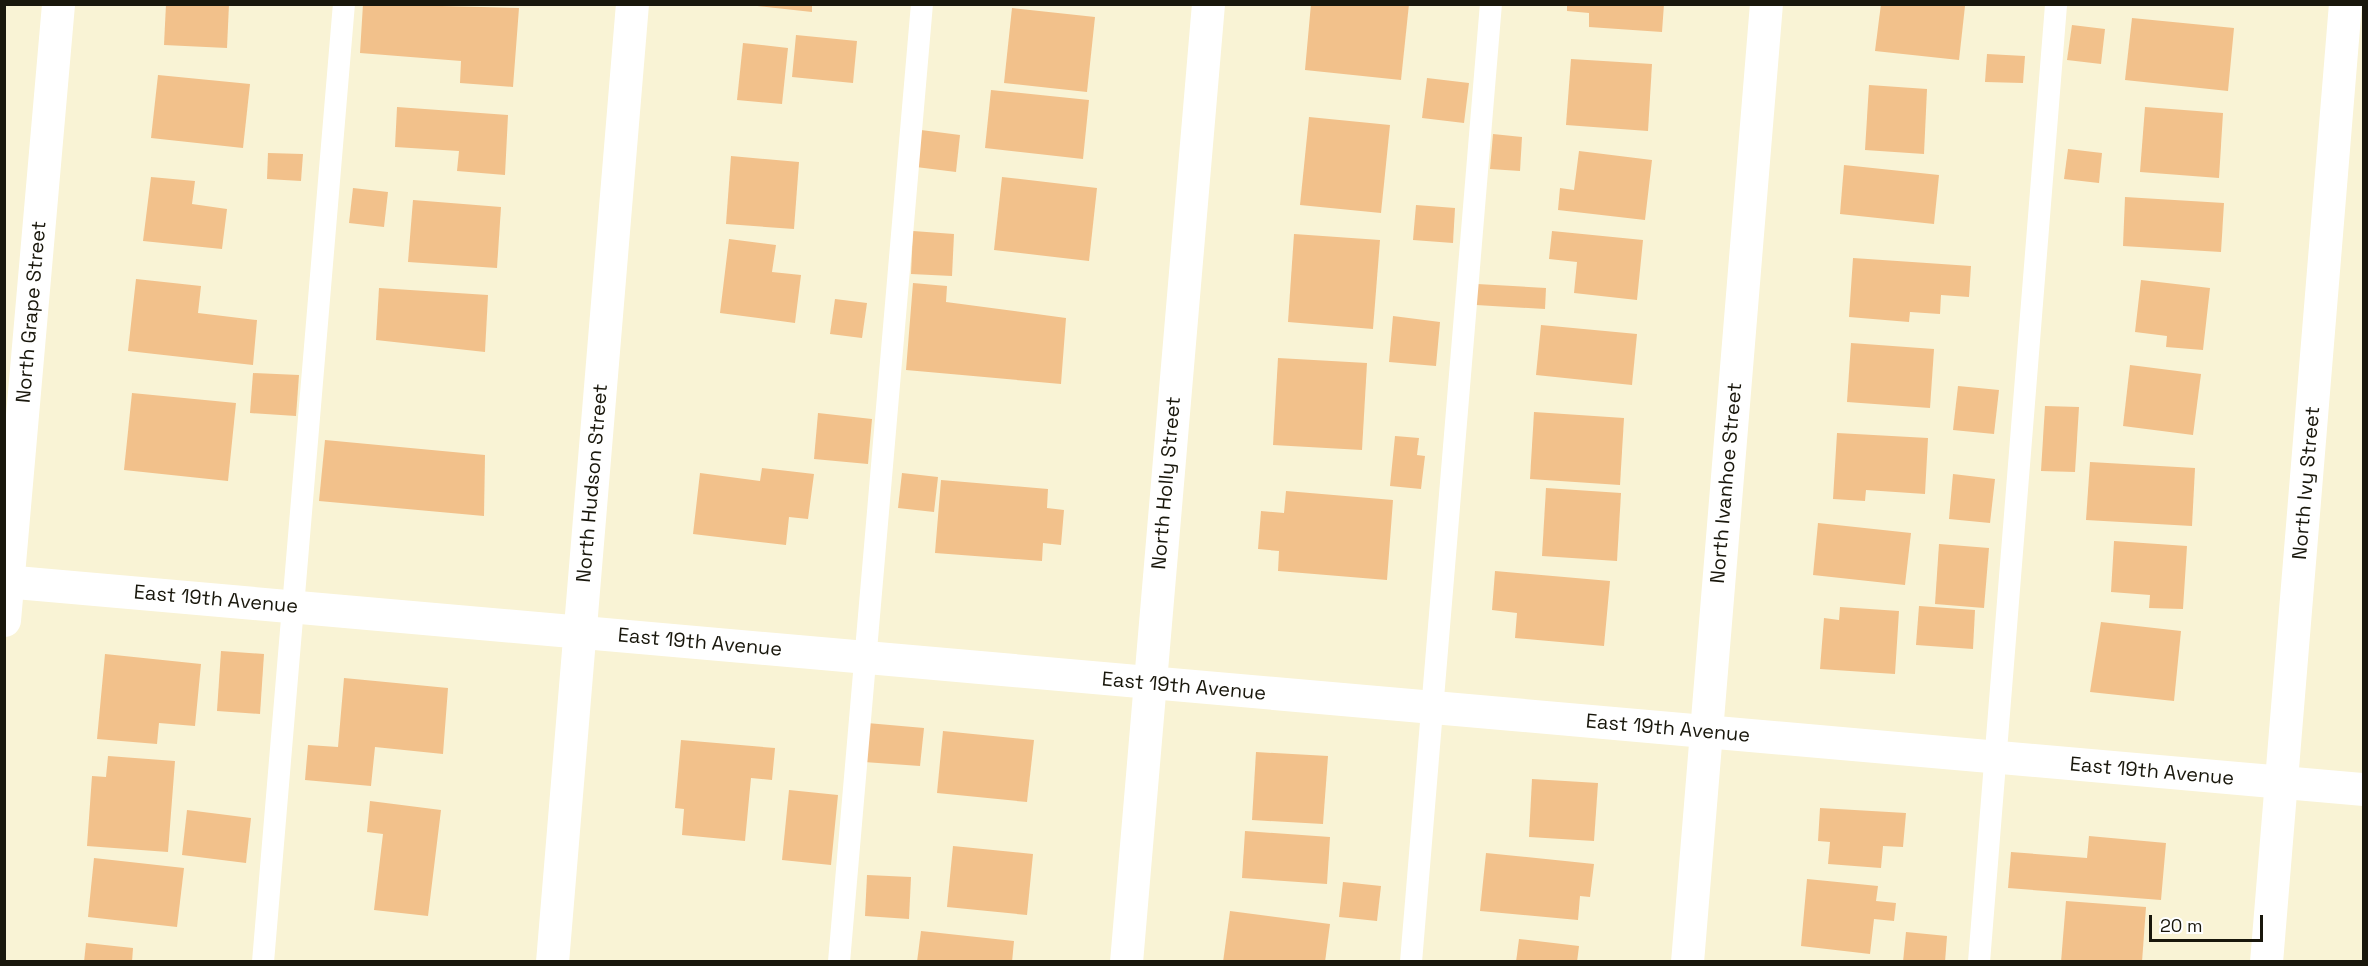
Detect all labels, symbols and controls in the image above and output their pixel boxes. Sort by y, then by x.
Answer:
street label: North Grape Street [11,220,51,404]
street label: North Ivanhoe Street [1705,382,1747,584]
street label: North Hudson Street [571,383,613,583]
street label: North Holly Street [1146,395,1186,571]
street label: North Ivy Street [2287,405,2325,561]
street label: East 19th Avenue [133,580,299,618]
street label: East 19th Avenue [617,623,783,661]
street label: East 19th Avenue [1101,667,1267,705]
street label: East 19th Avenue [1585,709,1751,747]
street label: East 19th Avenue [2069,752,2235,790]
scale bar [2152,903,2266,941]
text: 20 m [2160,914,2203,937]

